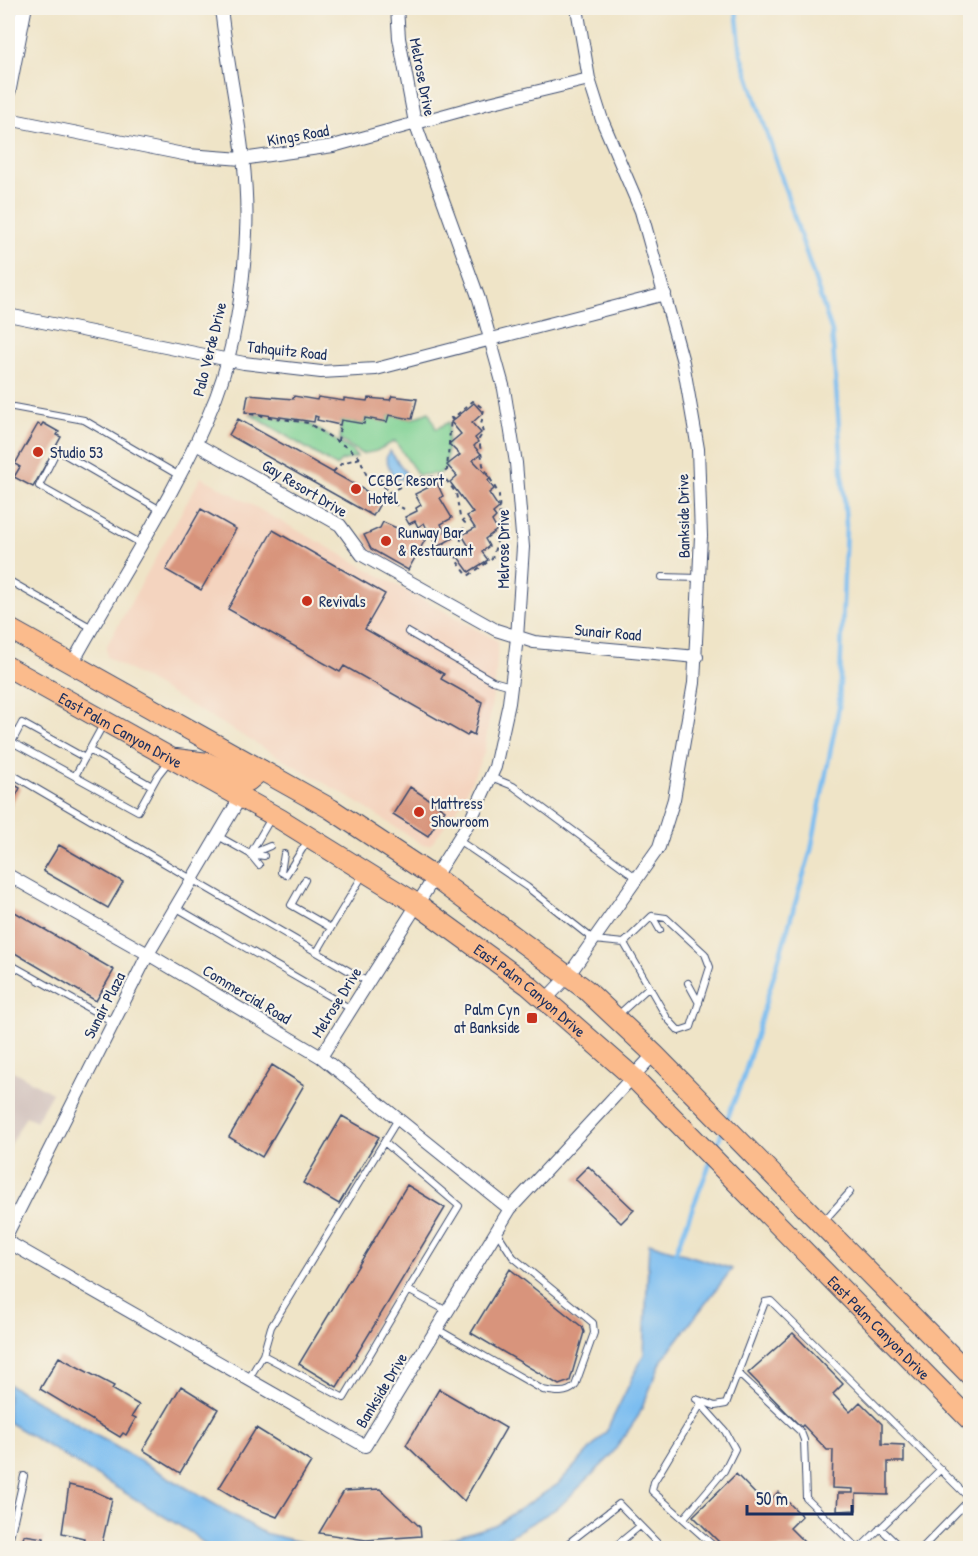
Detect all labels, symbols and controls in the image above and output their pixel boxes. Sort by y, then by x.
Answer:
street label: Melrose Drive [405,36,441,119]
street label: Kings Road [265,119,331,151]
street label: Palo Verde Drive [187,299,231,398]
street label: Tahquitz Road [246,335,328,365]
place label: Studio 53 [50,441,103,463]
marker: Studio 53 [31,445,45,459]
street label: Gay Resort Drive [258,454,352,522]
place label: CCBC Resort Hotel [368,469,444,509]
street label: Bankside Drive [671,473,695,558]
marker: CCBC Resort Hotel [349,482,363,496]
street label: Melrose Drive [492,509,514,589]
place label: Runway Bar & Restaurant [398,521,474,561]
marker: Runway Bar & Restaurant [379,534,393,548]
place label: Revivals [319,590,366,612]
marker: Revivals [300,594,314,608]
street label: Sunair Road [574,618,642,646]
street label: East Palm Canyon Drive [55,687,187,774]
place label: Mattress Showroom [431,792,489,832]
marker: Mattress Showroom [412,805,426,819]
street label: East Palm Canyon Drive [470,938,591,1042]
street label: Commercial Road [199,959,295,1029]
street label: Melrose Drive [306,962,367,1041]
street label: Sunair Plaza [78,968,130,1042]
place label: Palm Cyn at Bankside [454,998,521,1038]
marker: Palm Cyn at Bankside [525,1011,539,1025]
street label: East Palm Canyon Drive [823,1271,936,1385]
street label: Bankside Drive [350,1348,412,1432]
scale bar [747,1478,852,1516]
text: 50 m [756,1486,788,1511]

